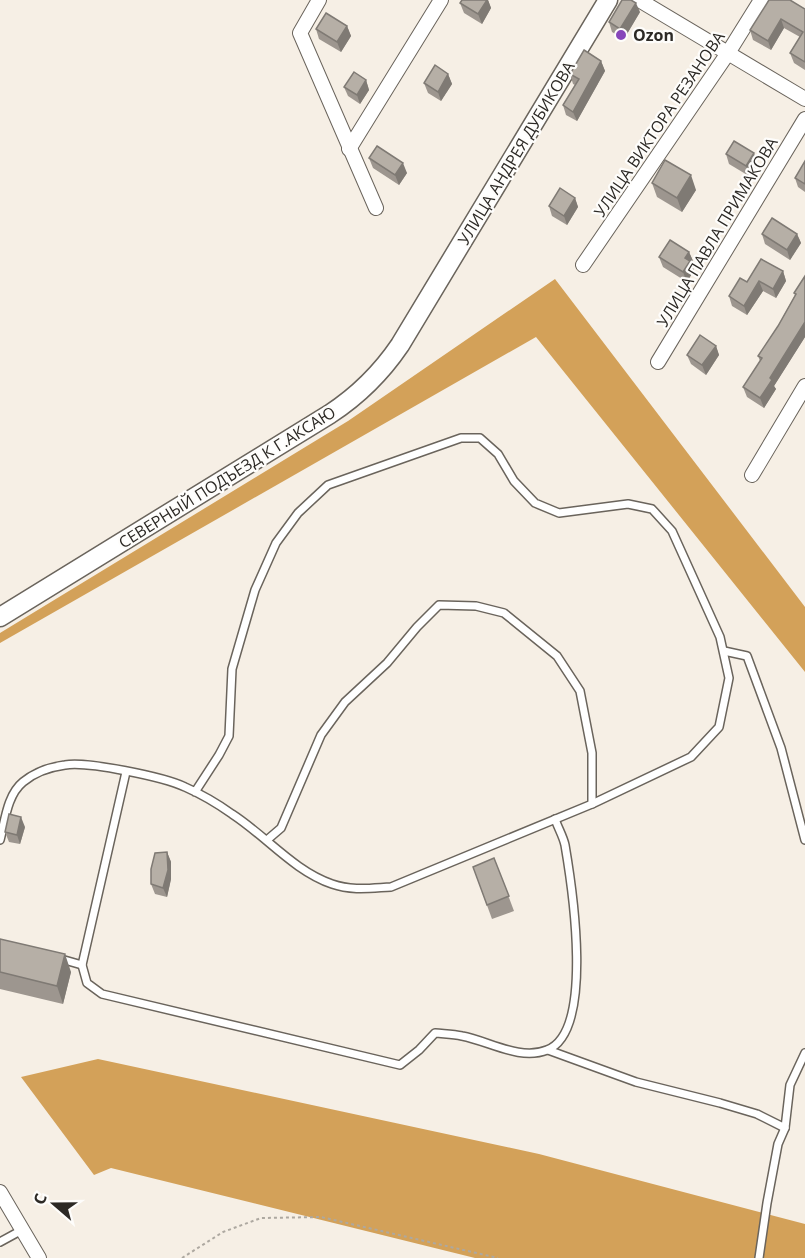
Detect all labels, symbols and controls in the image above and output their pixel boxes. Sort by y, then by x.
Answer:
place label: Ozon [633,24,674,46]
street label: УЛИЦА ВИКТОРА РЕЗАНОВА [589,26,730,221]
marker: Ozon [614,28,628,42]
street label: УЛИЦА АНДРЕЯ ДУБИКОВА [452,56,580,249]
street label: УЛИЦА ПАВЛА ПРИМАКОВА [652,132,783,331]
street label: СЕВЕРНЫЙ ПОДЪЕЗД К Г.АКСАЮ [114,401,340,553]
north arrow [24,1174,84,1234]
text: С [28,1190,52,1207]

